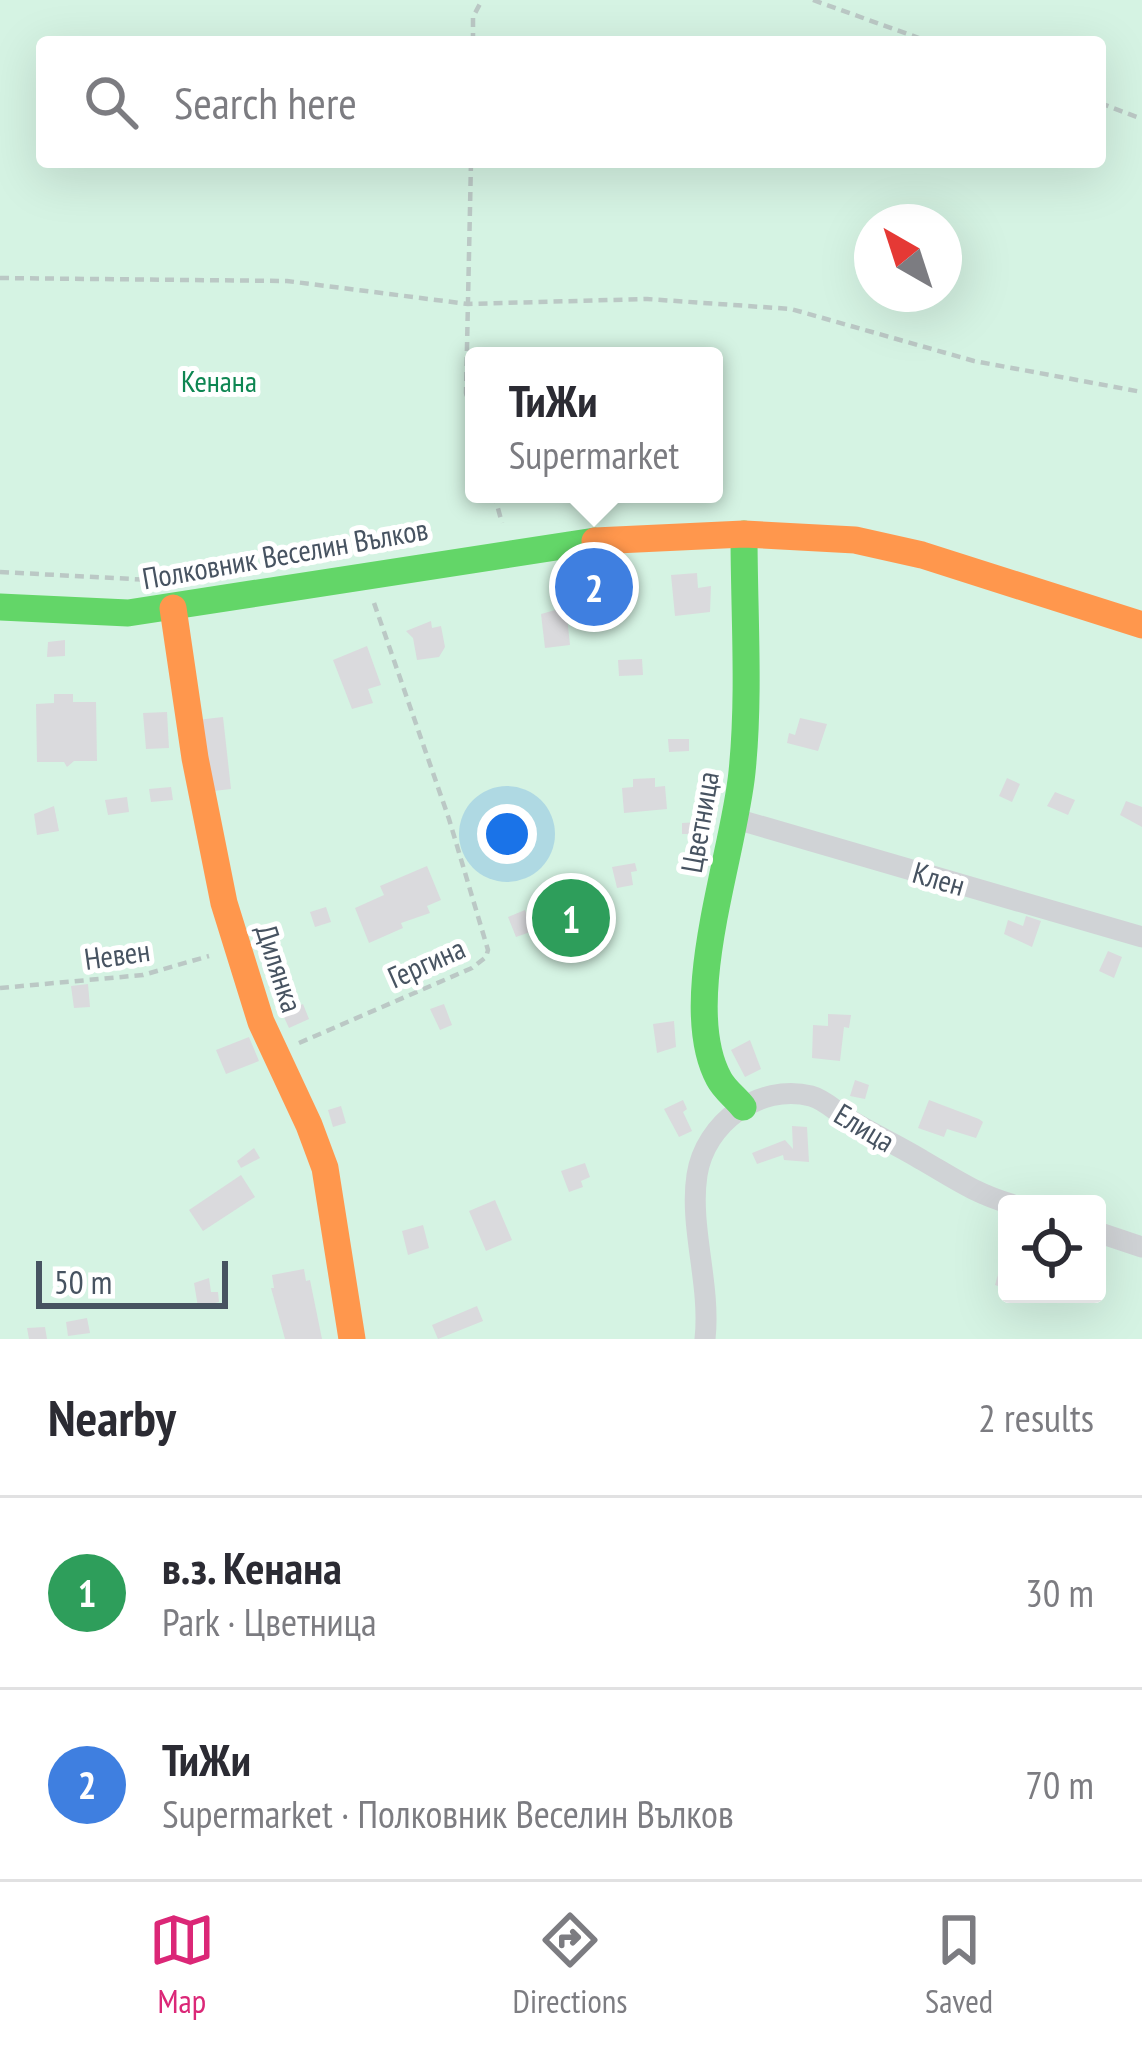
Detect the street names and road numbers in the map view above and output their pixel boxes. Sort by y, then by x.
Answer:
street label: Полковник Веселин Вълков [139,509,431,597]
street label: Цветница [671,768,727,876]
street label: Клен [909,852,969,904]
street label: Дилянка [248,919,312,1017]
street label: Гергина [381,928,471,996]
street label: Невен [82,930,152,978]
street label: Елица [828,1094,902,1160]

